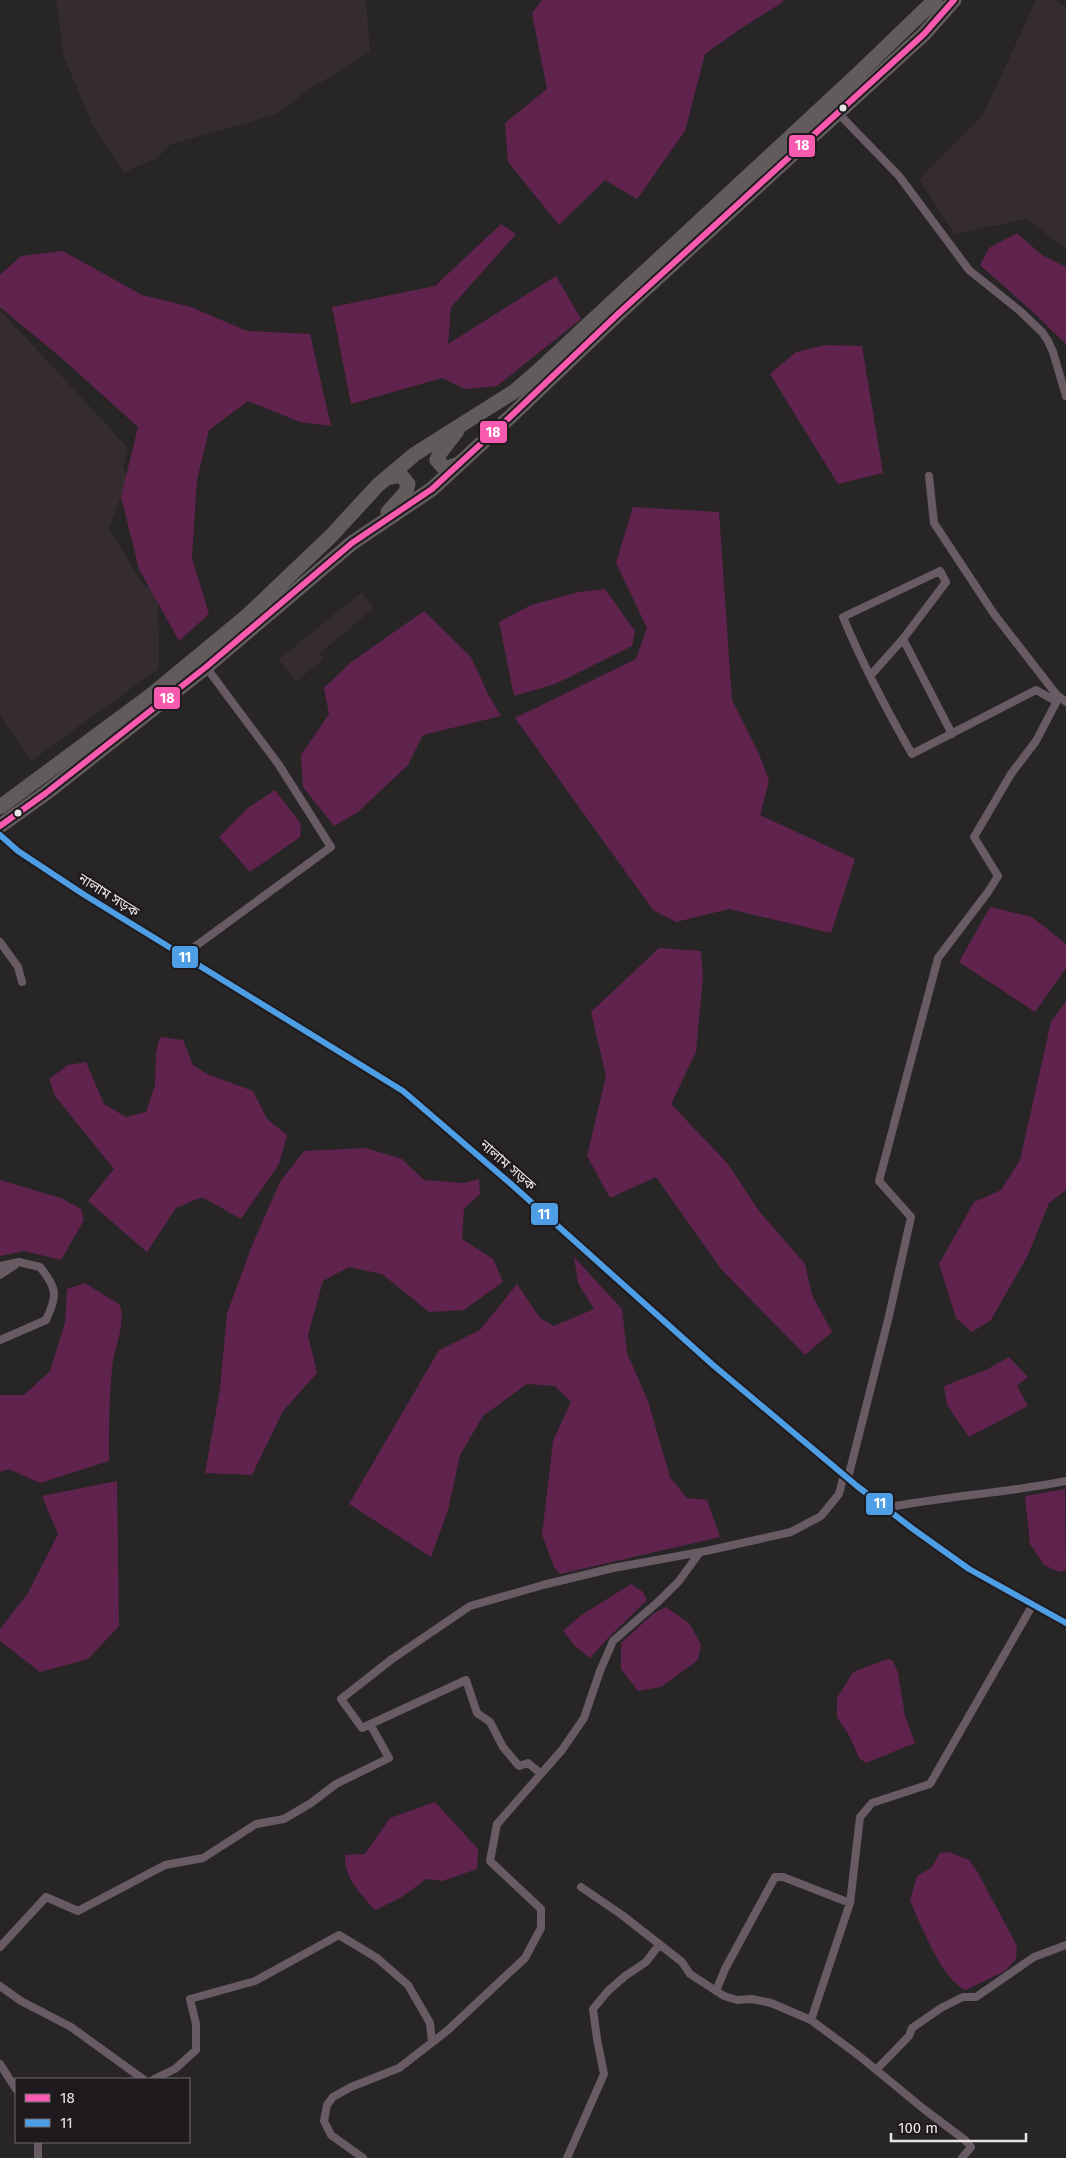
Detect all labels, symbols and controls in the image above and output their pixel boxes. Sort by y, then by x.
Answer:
unlabelled marker [838,103,848,113]
line badge: 18 [788,134,816,158]
text: 18 [795,137,809,154]
line badge: 18 [479,420,508,444]
text: 18 [486,424,500,441]
line badge: 18 [153,686,181,710]
text: 18 [160,690,174,707]
unlabelled marker [13,808,23,818]
street label: নালাম সড়ক [74,870,143,921]
line badge: 11 [171,945,199,969]
text: 11 [179,949,191,966]
street label: নালাম সড়ক [476,1136,540,1195]
line badge: 11 [530,1202,559,1226]
text: 11 [538,1206,550,1223]
line badge: 11 [865,1492,894,1516]
text: 11 [874,1495,886,1512]
legend [15,2078,190,2143]
text: 18 [60,2089,75,2107]
scale bar [891,2110,1026,2142]
text: 11 [60,2114,73,2132]
text: 100 m [898,2119,938,2137]

